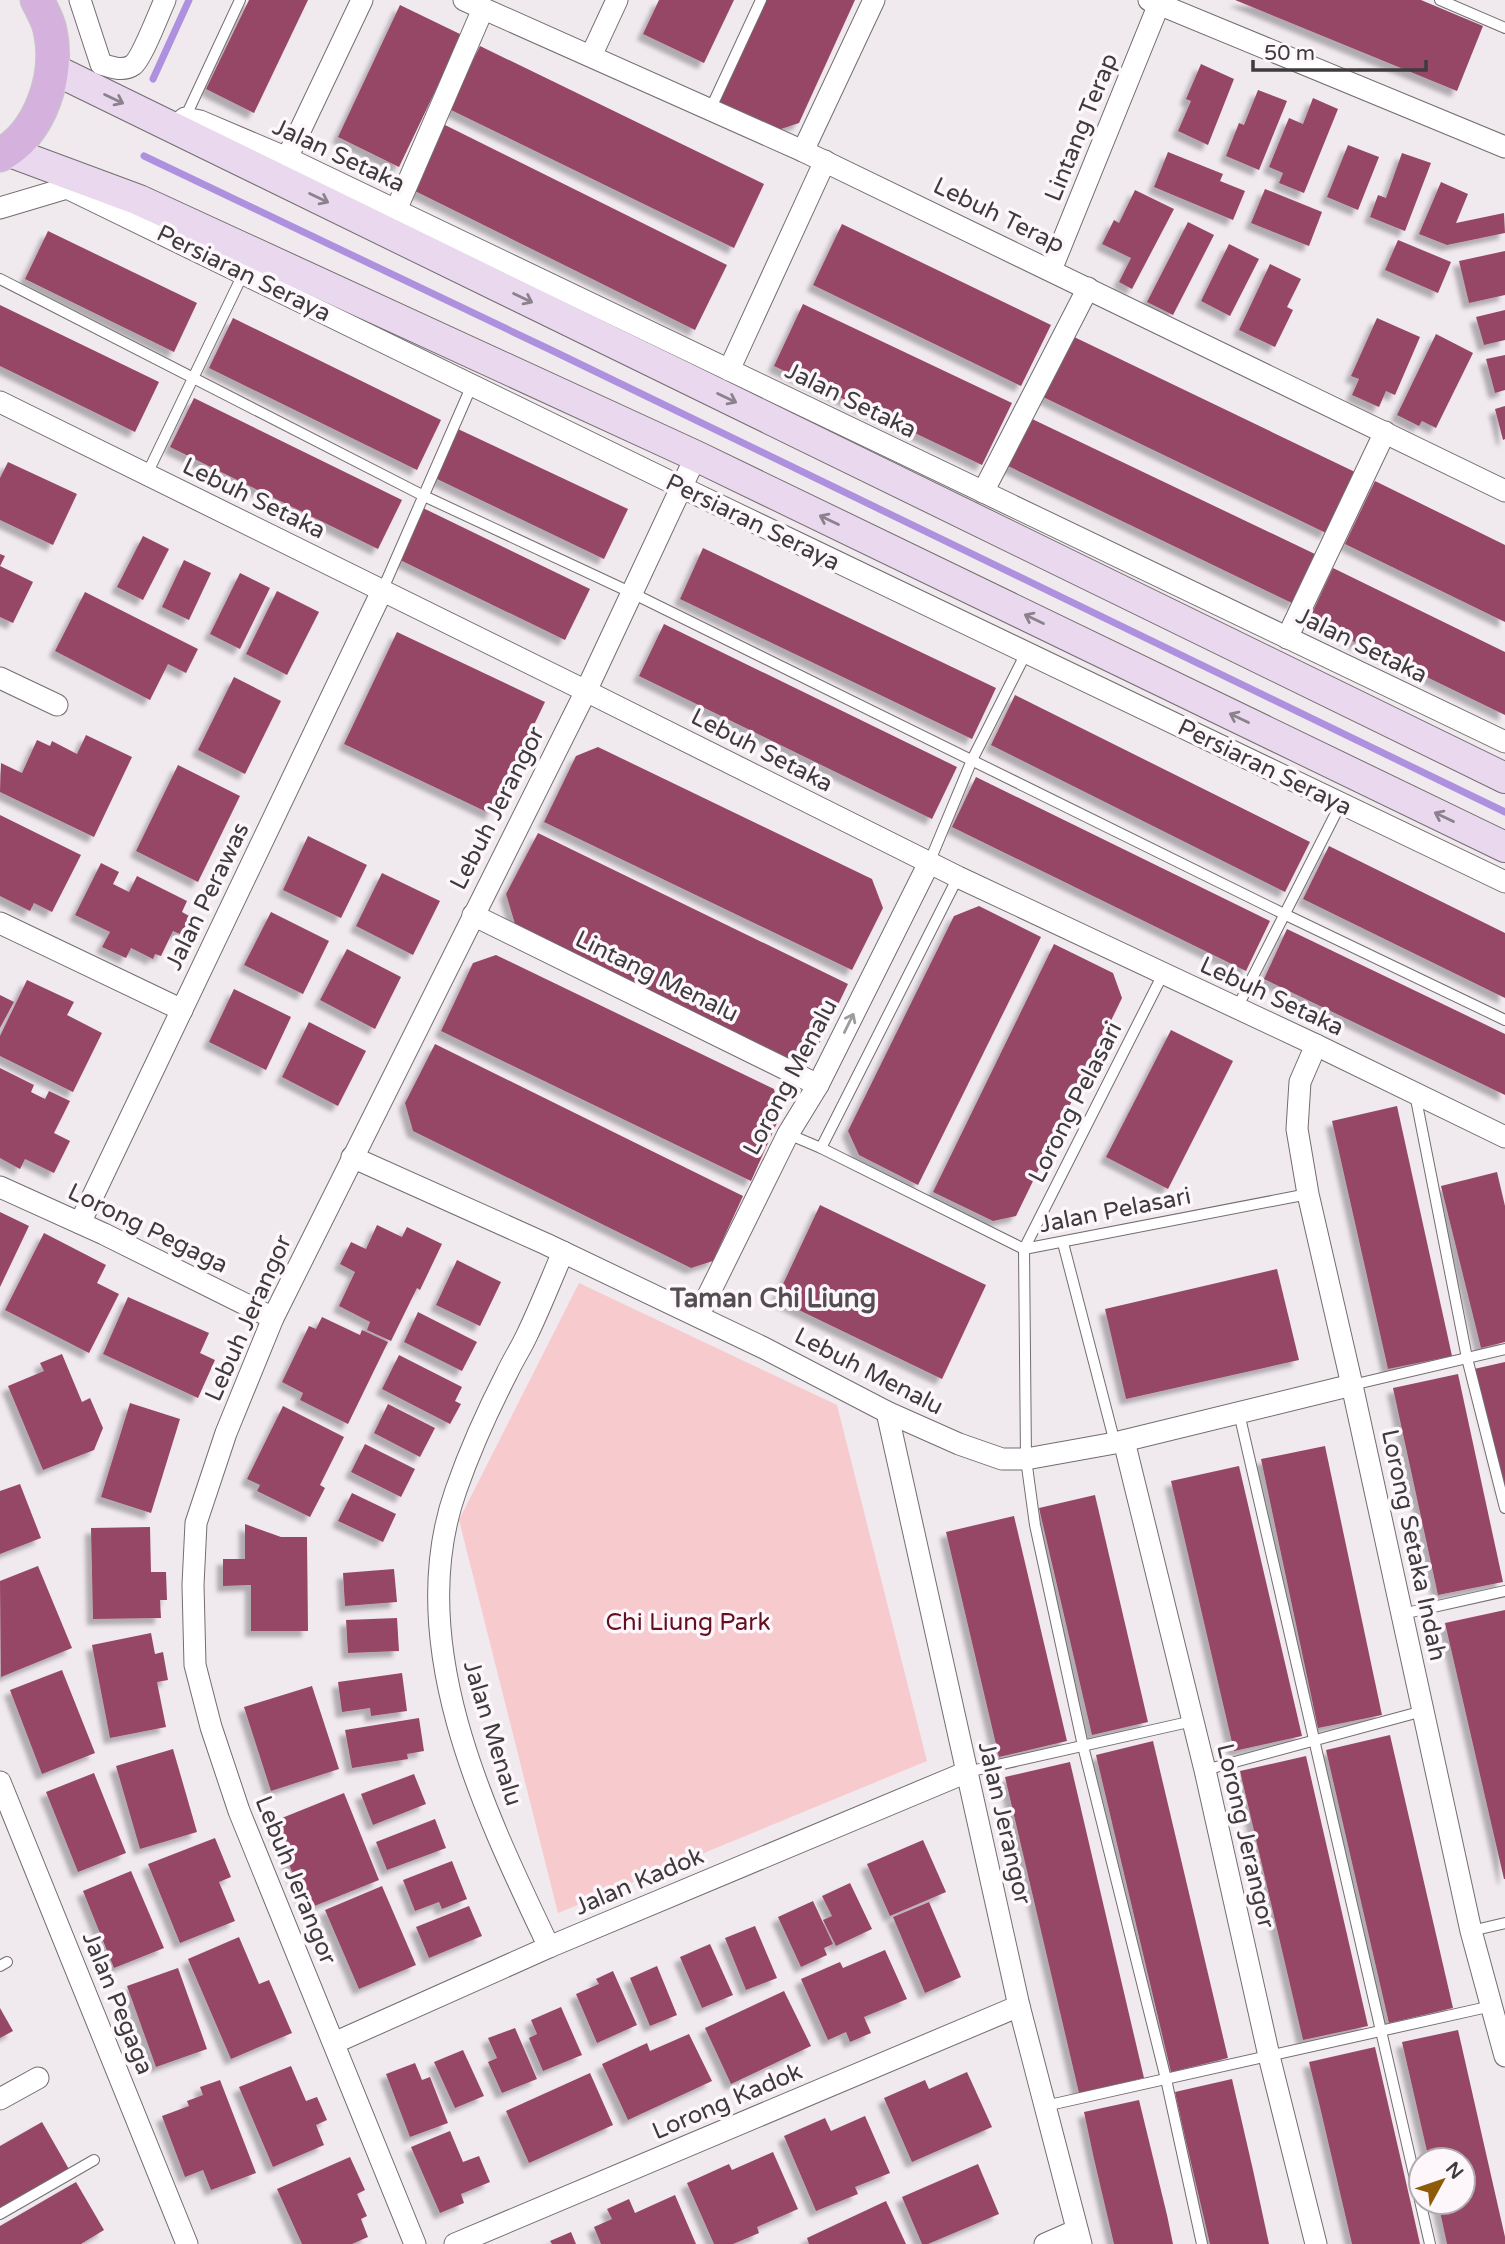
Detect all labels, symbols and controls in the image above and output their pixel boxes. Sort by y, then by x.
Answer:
scale bar [1253,28,1426,72]
text: 50 m [1264,41,1315,66]
street label: Lintang Terap [1039,49,1124,206]
one-way arrow [103,92,124,106]
street label: Jalan Setaka [268,112,409,199]
street label: Lebuh Terap [928,171,1069,260]
one-way arrow [308,192,329,206]
street label: Persiaran Seraya [152,219,336,328]
one-way arrow [512,292,533,306]
street label: Jalan Setaka [780,356,921,445]
one-way arrow [716,392,737,405]
street label: Lebuh Setaka [178,451,330,546]
street label: Persiaran Seraya [661,468,845,577]
one-way arrow [819,513,840,527]
street label: Jalan Setaka [1291,601,1432,690]
one-way arrow [1024,612,1045,626]
street label: Lebuh Setaka [686,702,838,799]
one-way arrow [1229,711,1250,724]
street label: Persiaran Seraya [1173,713,1357,822]
street label: Lebuh Jerangor [444,721,551,895]
one-way arrow [1433,810,1455,823]
street label: Jalan Perawas [159,818,256,975]
street label: Lintang Menalu [570,924,743,1028]
street label: Lebuh Setaka [1195,950,1348,1042]
street label: Lorong Menalu [737,994,844,1160]
one-way arrow [842,1014,856,1034]
street label: Lorong Pelasari [1022,1017,1129,1188]
street label: Lorong Pegaga [63,1177,233,1280]
street label: Jalan Pelasari [1037,1182,1193,1239]
street label: Lebuh Jerangor [199,1230,298,1406]
district label: Taman Chi Liung [669,1283,876,1314]
street label: Lebuh Menalu [790,1321,948,1421]
street label: Lorong Setaka Indah [1375,1427,1452,1663]
park label: Chi Liung Park [605,1608,771,1637]
street label: Jalan Menalu [457,1657,528,1809]
street label: Jalan Jerangor [972,1739,1037,1908]
street label: Lorong Jerangor [1210,1741,1281,1932]
street label: Lebuh Jerangor [249,1792,343,1969]
street label: Jalan Kadok [570,1841,708,1922]
street label: Jalan Pegaga [76,1927,159,2079]
street label: Lorong Kadok [648,2057,807,2146]
north arrow [1407,2146,1477,2216]
text: N [1441,2158,1468,2184]

